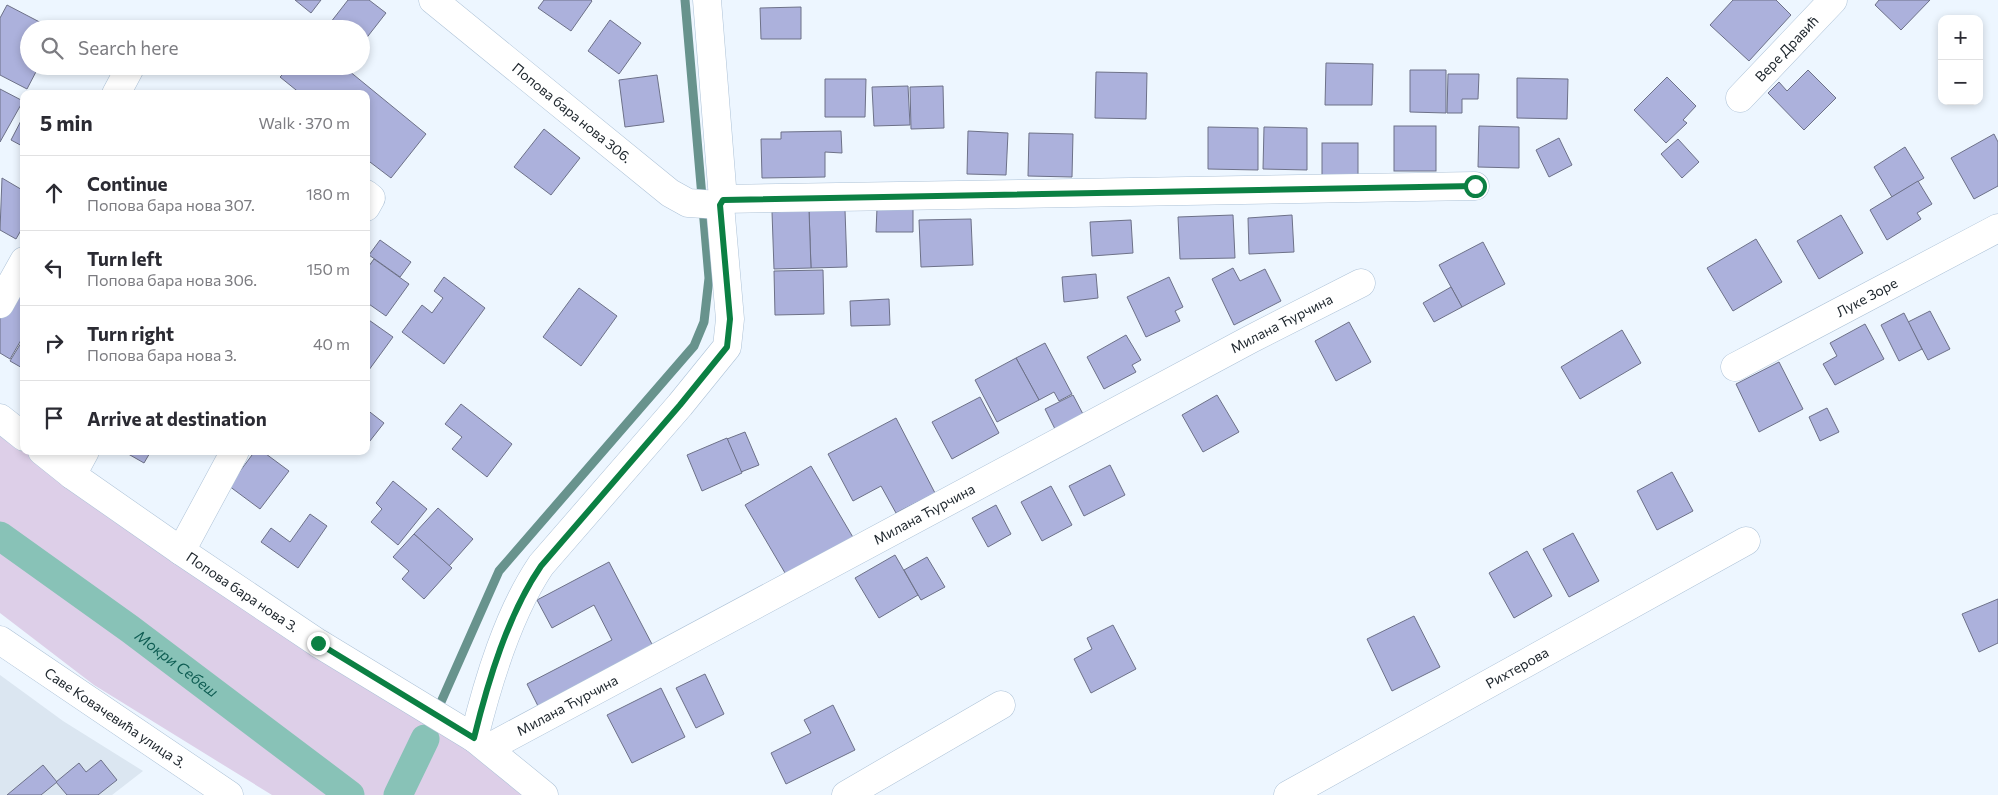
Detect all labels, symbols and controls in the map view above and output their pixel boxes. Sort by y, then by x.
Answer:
street label: Вере Дравић [1751,12,1822,85]
map controls [1938,15,1983,105]
button: + [1938,15,1983,60]
search box [20,20,370,75]
icon: search [38,34,66,62]
text: Search here [78,36,178,59]
street label: Попова бара нова 306. [509,59,635,166]
button: − [1938,60,1983,105]
text: 5 min [40,110,93,135]
text: Walk · 370 m [259,113,350,132]
text: Continue [87,172,167,195]
route start [1464,175,1487,198]
icon: ahead [40,179,68,207]
text: 180 m [306,184,350,203]
text: Попова бара нова 307. [87,195,255,214]
text: Turn left [87,247,162,270]
icon: left [40,254,68,282]
text: 150 m [307,259,350,278]
text: Попова бара нова 306. [87,270,257,289]
street label: Луке Зоре [1833,274,1900,320]
street label: Милана Ћурчина [1227,290,1335,356]
text: Turn right [87,322,174,345]
icon: right [40,329,68,357]
text: 40 m [313,334,350,353]
text: Попова бара нова 3. [87,345,237,364]
icon: arrive [40,404,68,432]
text: Arrive at destination [87,407,267,430]
street label: Милана Ћурчина [870,480,978,548]
street label: Попова бара нова 3. [183,548,302,635]
water label: Мокри Себеш [132,626,223,701]
route end [307,632,330,655]
street label: Рихтерова [1482,643,1551,692]
street label: Саве Ковачевића улица 3. [42,664,189,771]
street label: Милана Ћурчина [513,671,621,739]

